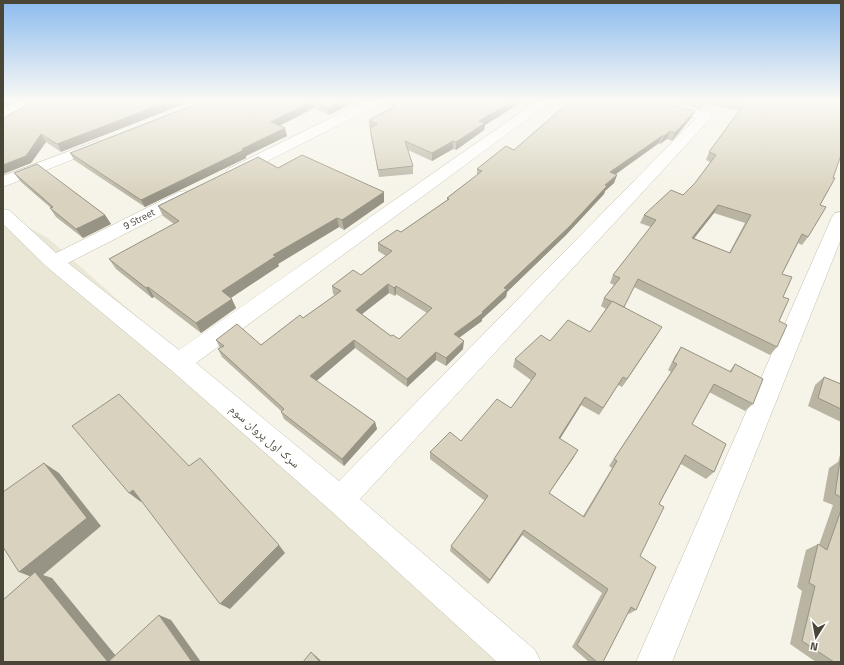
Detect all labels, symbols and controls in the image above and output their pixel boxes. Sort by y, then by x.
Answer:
street label: 9 Street [121,204,158,233]
street label: سرک اول پروان سوم [225,400,305,472]
north arrow [796,617,836,657]
text: N [809,638,819,655]

